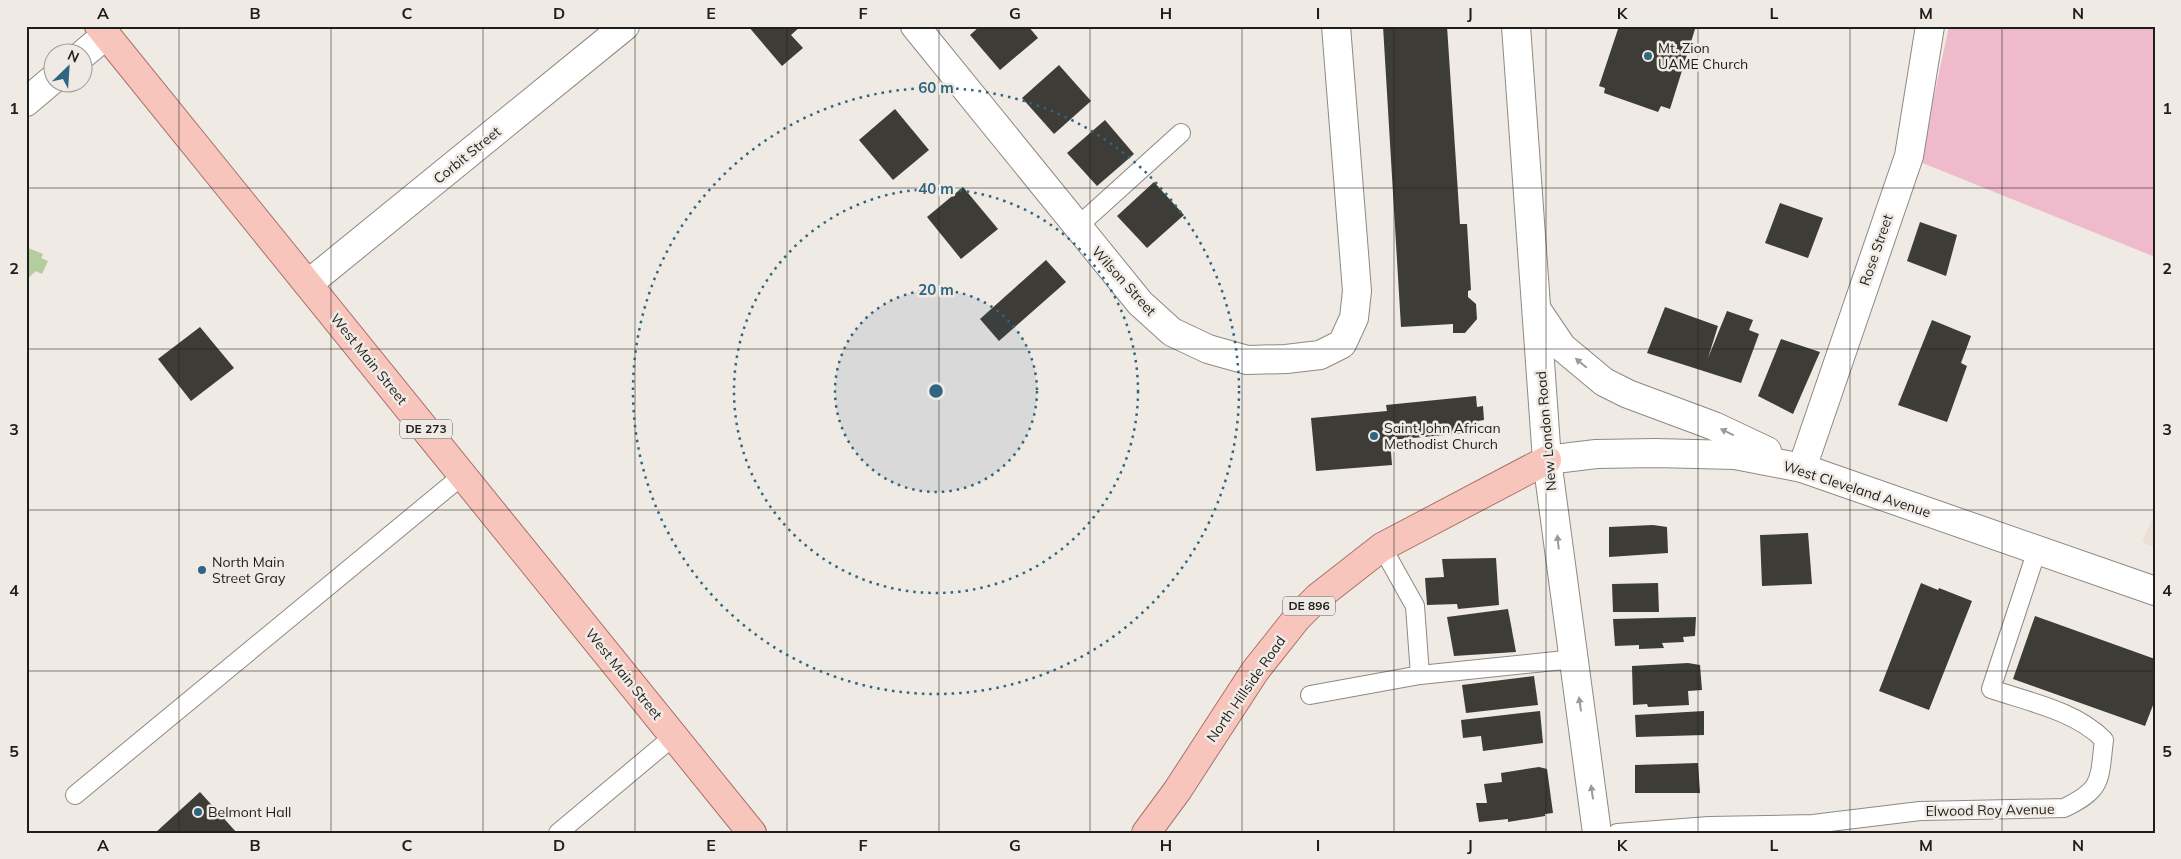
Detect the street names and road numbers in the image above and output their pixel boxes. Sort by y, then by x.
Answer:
street label: Corbit Street [430,122,504,188]
street label: Rose Street [1855,212,1897,288]
street label: Wilson Street [1088,242,1160,320]
street label: West Main Street [327,310,411,408]
street label: New London Road [1532,370,1560,492]
road number: DE 273 [400,419,452,438]
street label: West Cleveland Avenue [1781,457,1933,521]
road number: DE 896 [1283,596,1335,616]
street label: West Main Street [582,625,666,723]
street label: North Hillside Road [1203,632,1289,746]
street label: Elwood Roy Avenue [1925,800,2055,820]

